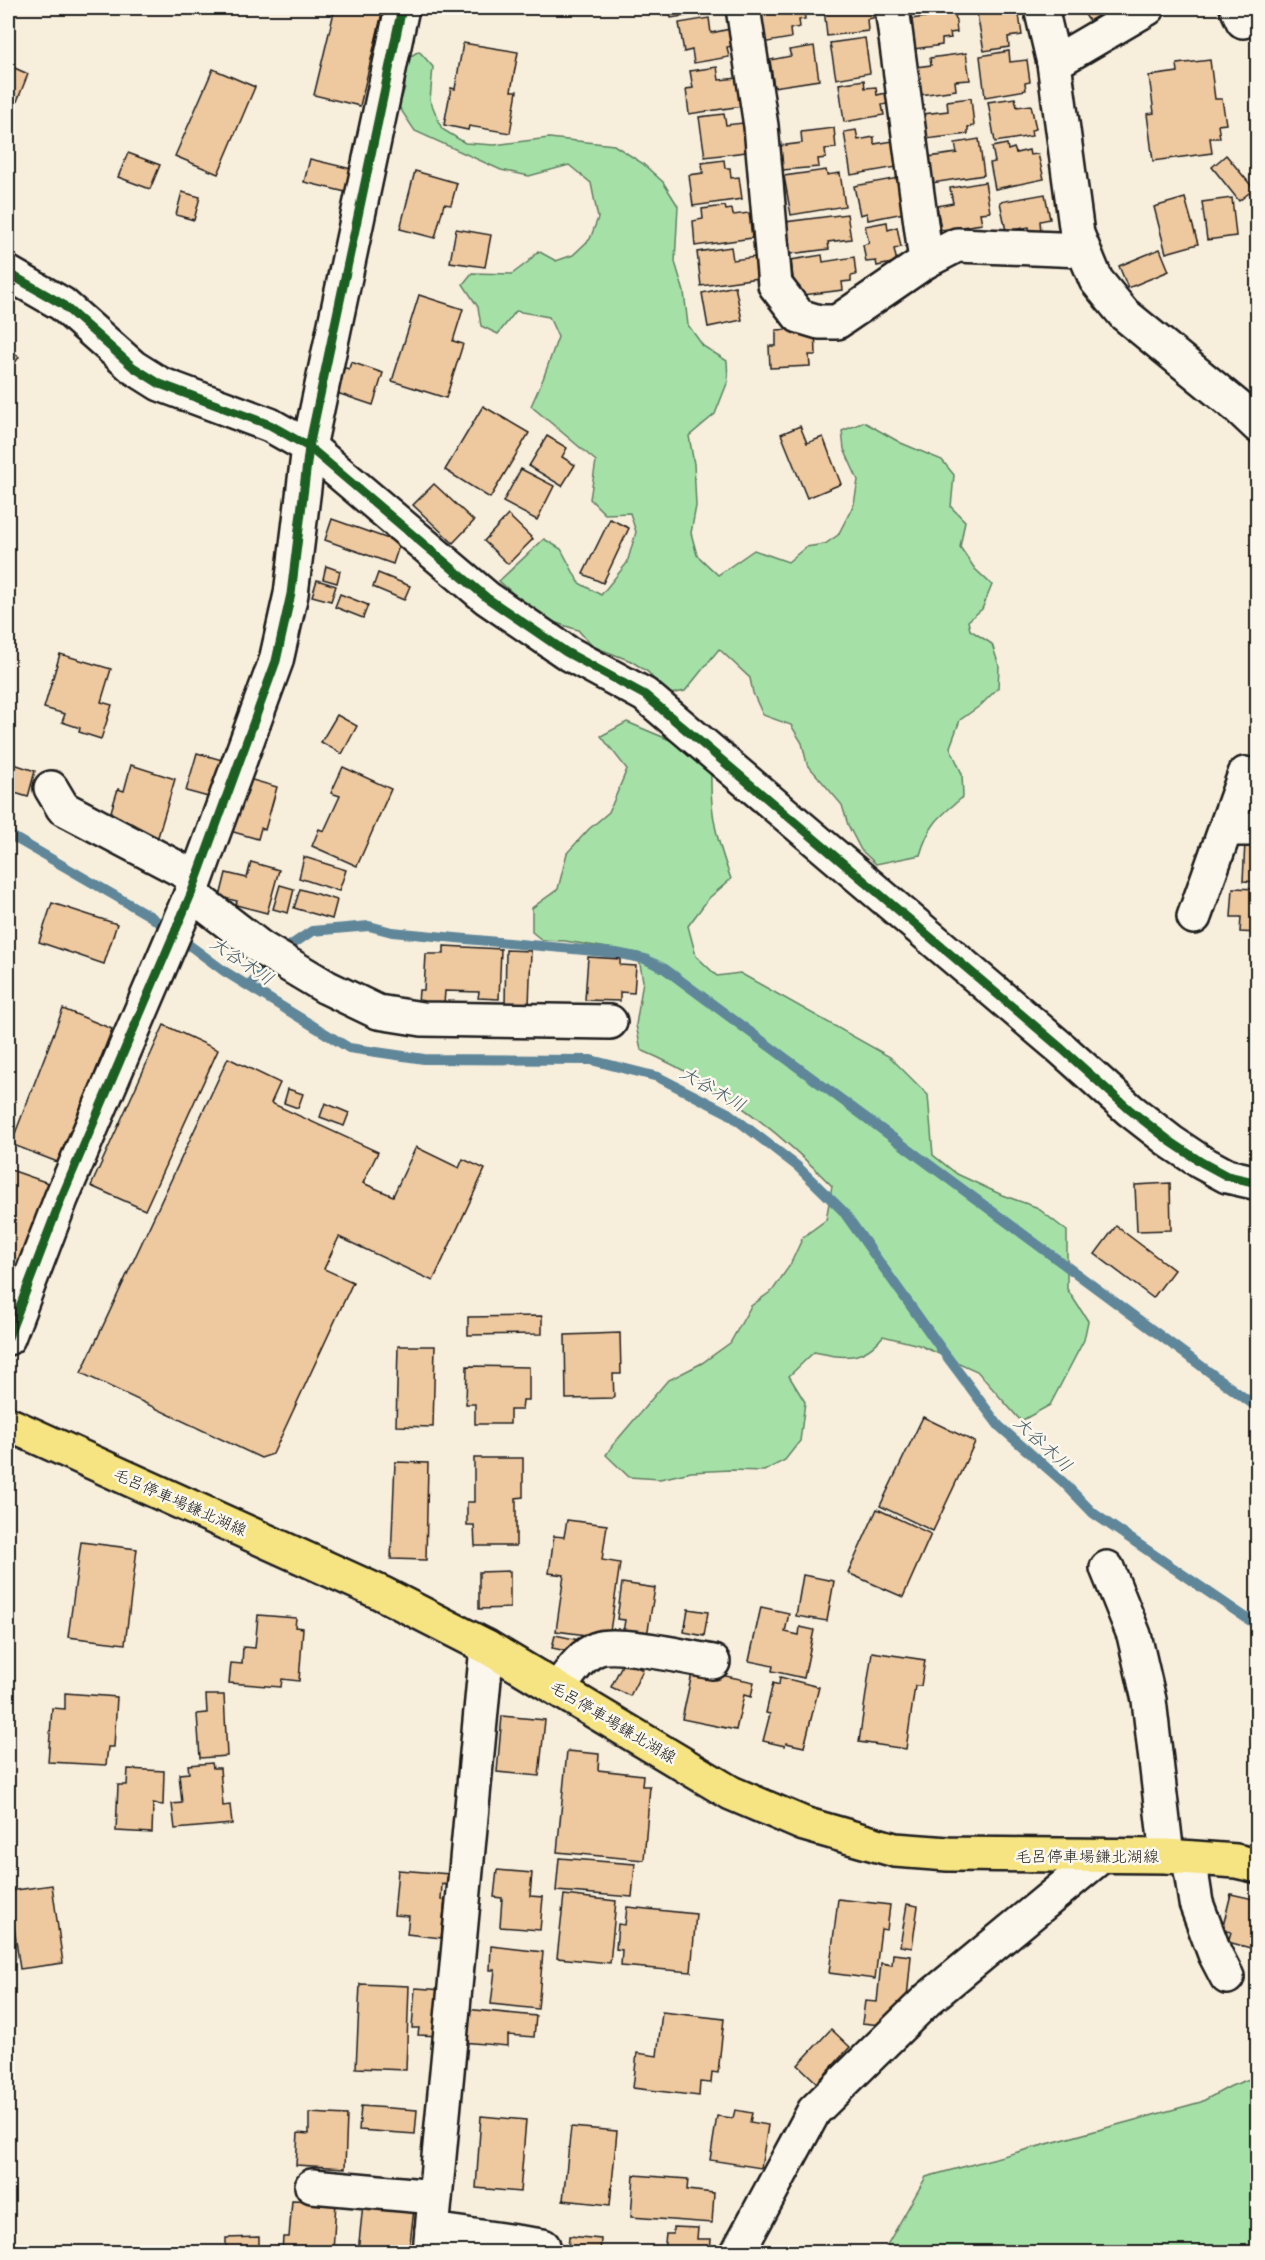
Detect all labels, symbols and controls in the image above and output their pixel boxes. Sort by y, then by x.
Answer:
water label: 大谷木川 [203,928,281,994]
water label: 大谷木川 [674,1057,752,1121]
water label: 大谷木川 [1006,1408,1080,1480]
street label: 毛呂停車場鎌北湖線 [108,1459,252,1545]
street label: 毛呂停車場鎌北湖線 [544,1672,682,1772]
street label: 毛呂停車場鎌北湖線 [1015,1842,1159,1871]

